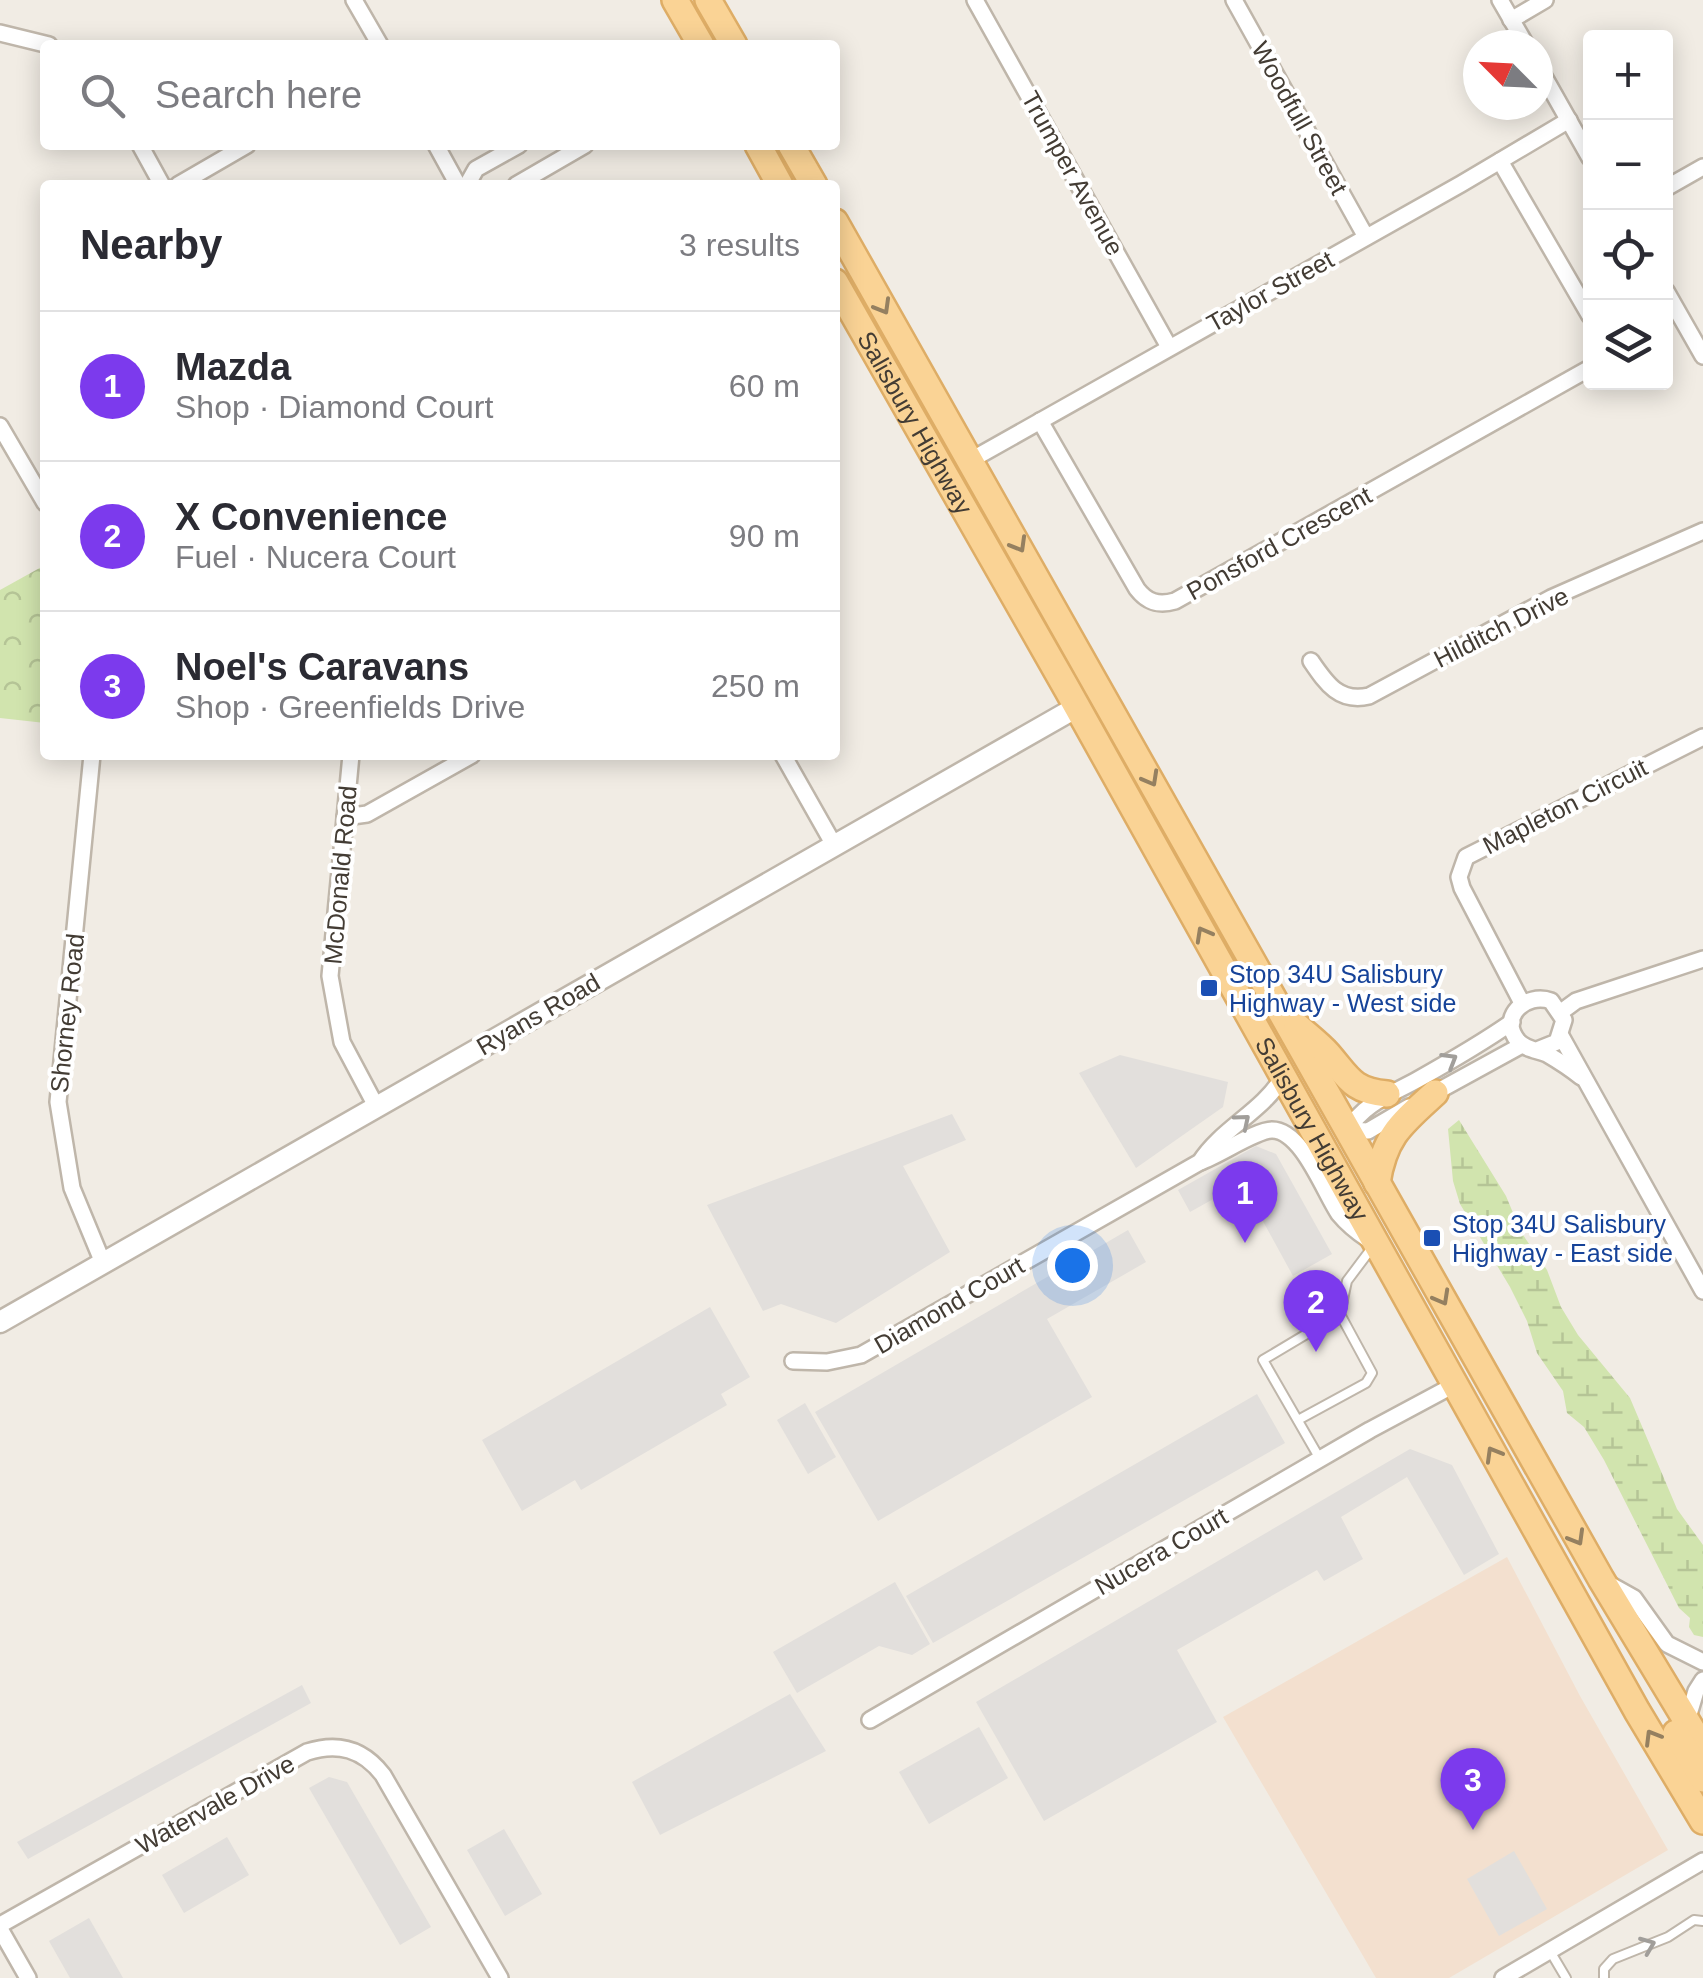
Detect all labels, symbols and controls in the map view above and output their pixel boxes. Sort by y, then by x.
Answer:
north arrow [1463,30,1553,120]
map controls [1583,30,1673,390]
button: + [1583,30,1673,120]
street label: Woodfull Street [1246,37,1354,199]
search box [40,40,840,150]
icon: search [75,68,130,123]
text: Search here [155,74,362,116]
street label: Trumper Avenue [1016,86,1130,260]
button: − [1583,120,1673,210]
button: locate [1583,210,1673,300]
text: Nearby [80,221,222,268]
text: 3 results [679,227,800,263]
street label: Taylor Street [1202,245,1338,337]
one-way arrow [871,296,891,314]
button: layers [1583,300,1673,390]
street label: Salisbury Highway [852,326,979,519]
text: Mazda [175,346,291,388]
text: 1 [104,368,121,404]
text: 60 m [729,368,800,404]
text: Shop · Diamond Court [175,389,493,425]
street label: Ponsford Crescent [1182,481,1376,605]
text: X Convenience [175,496,447,538]
text: 2 [104,518,121,554]
text: 90 m [729,518,800,554]
one-way arrow [1007,534,1026,552]
text: Fuel · Nucera Court [175,539,456,575]
street label: Hilditch Drive [1429,581,1573,673]
text: Noel's Caravans [175,646,469,688]
text: 3 [104,668,121,704]
text: 250 m [711,668,800,704]
text: Shop · Greenfields Drive [175,689,525,725]
street label: Mapleton Circuit [1478,753,1652,859]
one-way arrow [1139,768,1158,786]
street label: McDonald Road [318,784,362,966]
one-way arrow [1196,926,1216,944]
street label: Shorney Road [45,932,89,1094]
place label: Stop 34U Salisbury Highway - West side [1229,960,1456,1017]
street label: Ryans Road [471,967,605,1061]
marker: Stop 34U Salisbury Highway - West side [1198,977,1220,999]
street label: Salisbury Highway [1250,1032,1375,1226]
one-way arrow [1439,1053,1457,1072]
one-way arrow [1231,1114,1249,1132]
pin: 1 [1212,1160,1278,1243]
place label: Stop 34U Salisbury Highway - East side [1452,1210,1673,1267]
marker: Stop 34U Salisbury Highway - East side [1421,1227,1443,1249]
your location [1047,1240,1098,1291]
street label: Diamond Court [869,1251,1029,1359]
pin: 2 [1284,1270,1348,1352]
one-way arrow [1429,1288,1449,1306]
one-way arrow [1486,1447,1506,1465]
street label: Nucera Court [1090,1502,1232,1600]
one-way arrow [1565,1527,1585,1545]
one-way arrow [1645,1730,1664,1748]
pin: 3 [1440,1748,1506,1830]
street label: Watervale Drive [131,1749,299,1859]
one-way arrow [1639,1936,1656,1956]

